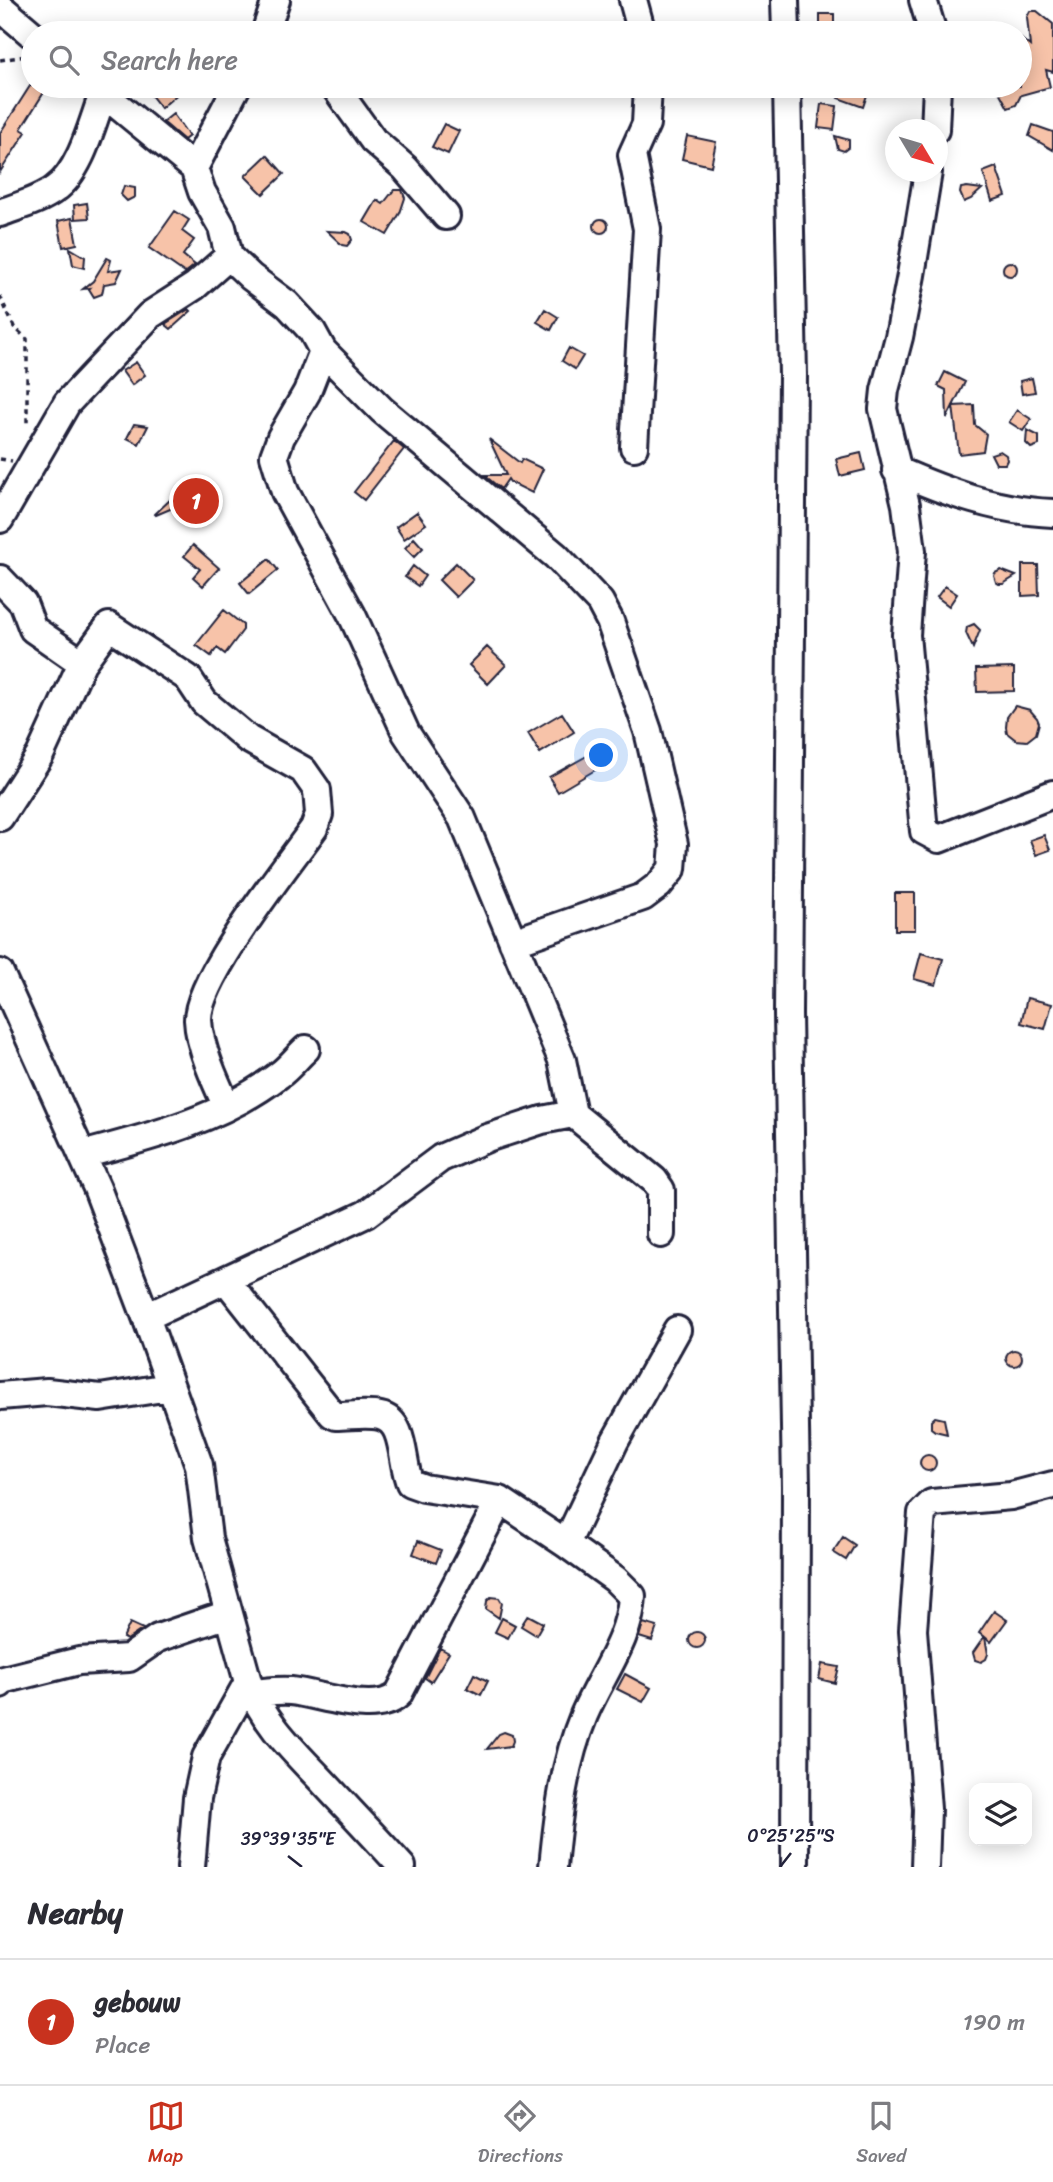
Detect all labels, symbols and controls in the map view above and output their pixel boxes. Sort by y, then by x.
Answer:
search box [21,21,1032,98]
text: Search here [101,37,238,83]
icon: search [45,41,83,79]
north arrow [885,119,948,182]
pin: 1 [173,475,219,527]
your location [584,738,618,772]
map controls [969,1783,1032,1846]
button: layers [969,1783,1032,1846]
text: 0°25'25"S [747,1820,835,1852]
text: 39°39'35"E [241,1823,336,1855]
text: Nearby [28,1886,123,1940]
text: gebouw [95,1979,181,2025]
text: 1 [46,2002,56,2043]
text: 190 m [963,2002,1025,2043]
text: Place [95,2025,150,2066]
tab: Map [147,2097,185,2172]
tab: Directions [478,2097,563,2172]
tab: Saved [856,2097,906,2172]

